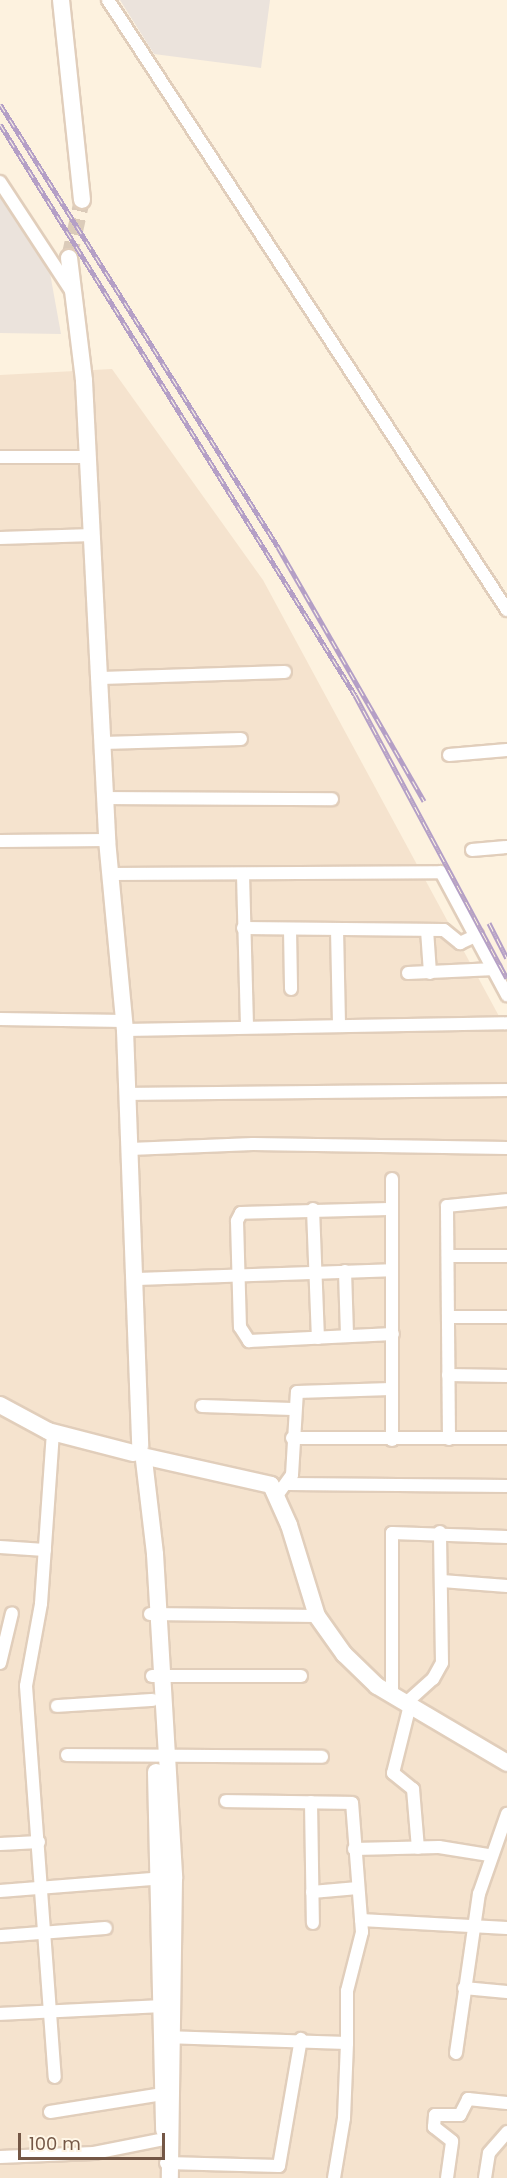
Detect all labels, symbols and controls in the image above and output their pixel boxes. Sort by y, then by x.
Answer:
scale bar [21,2121,168,2159]
text: 100 m [29,2131,81,2156]

